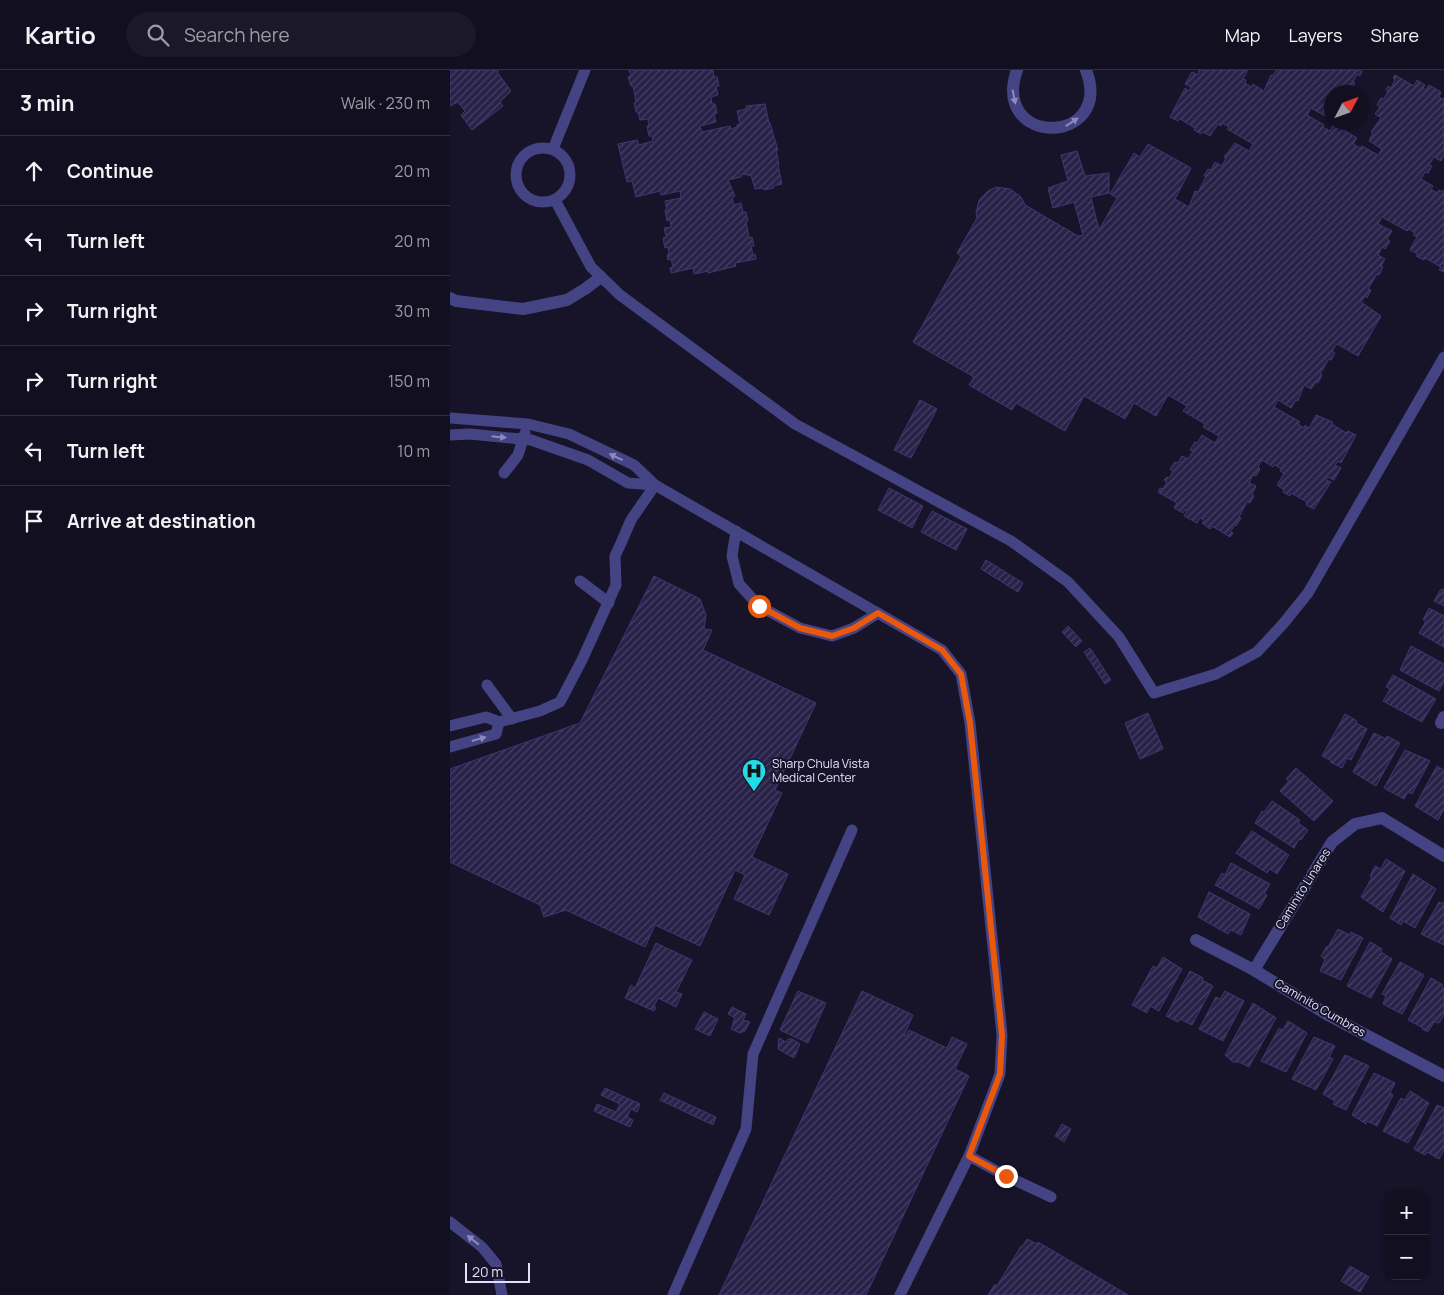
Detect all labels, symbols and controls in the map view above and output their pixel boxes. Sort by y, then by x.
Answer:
search box [126,12,476,57]
text: Kartio [25,18,96,51]
icon: search [144,21,172,49]
text: Search here [184,22,290,48]
text: Map [1225,23,1260,47]
text: Layers [1288,23,1342,47]
text: Share [1370,23,1419,47]
north arrow [1324,85,1369,130]
text: 3 min [20,89,74,117]
one-way arrow [1011,89,1019,105]
text: Walk · 230 m [341,92,430,114]
one-way arrow [1065,117,1079,126]
icon: ahead [20,157,48,185]
text: Continue [67,158,153,184]
text: 20 m [394,160,430,182]
icon: left [20,227,48,255]
text: Turn left [67,228,145,254]
text: 20 m [394,230,430,252]
icon: right [20,297,48,325]
text: Turn right [67,298,157,324]
text: 30 m [395,300,430,322]
icon: right [20,367,48,395]
text: Turn right [67,368,157,394]
text: 150 m [388,370,430,392]
one-way arrow [491,433,507,441]
icon: left [20,437,48,465]
text: Turn left [67,438,145,464]
text: 10 m [397,440,430,462]
one-way arrow [609,452,623,460]
icon: arrive [20,507,48,535]
text: Arrive at destination [67,508,256,534]
route start [748,595,771,618]
one-way arrow [472,735,487,743]
place label: Sharp Chula Vista Medical Center [772,755,869,786]
hospital icon: Sharp Chula Vista Medical Center [741,758,767,792]
street label: Caminito Linares [1271,845,1334,932]
street label: Caminito Cumbres [1272,975,1369,1041]
route end [995,1165,1018,1188]
map controls [1384,1190,1429,1280]
button: + [1384,1190,1429,1235]
one-way arrow [467,1235,480,1246]
button: − [1384,1235,1429,1280]
scale bar [465,1260,530,1283]
text: 20 m [472,1262,503,1281]

